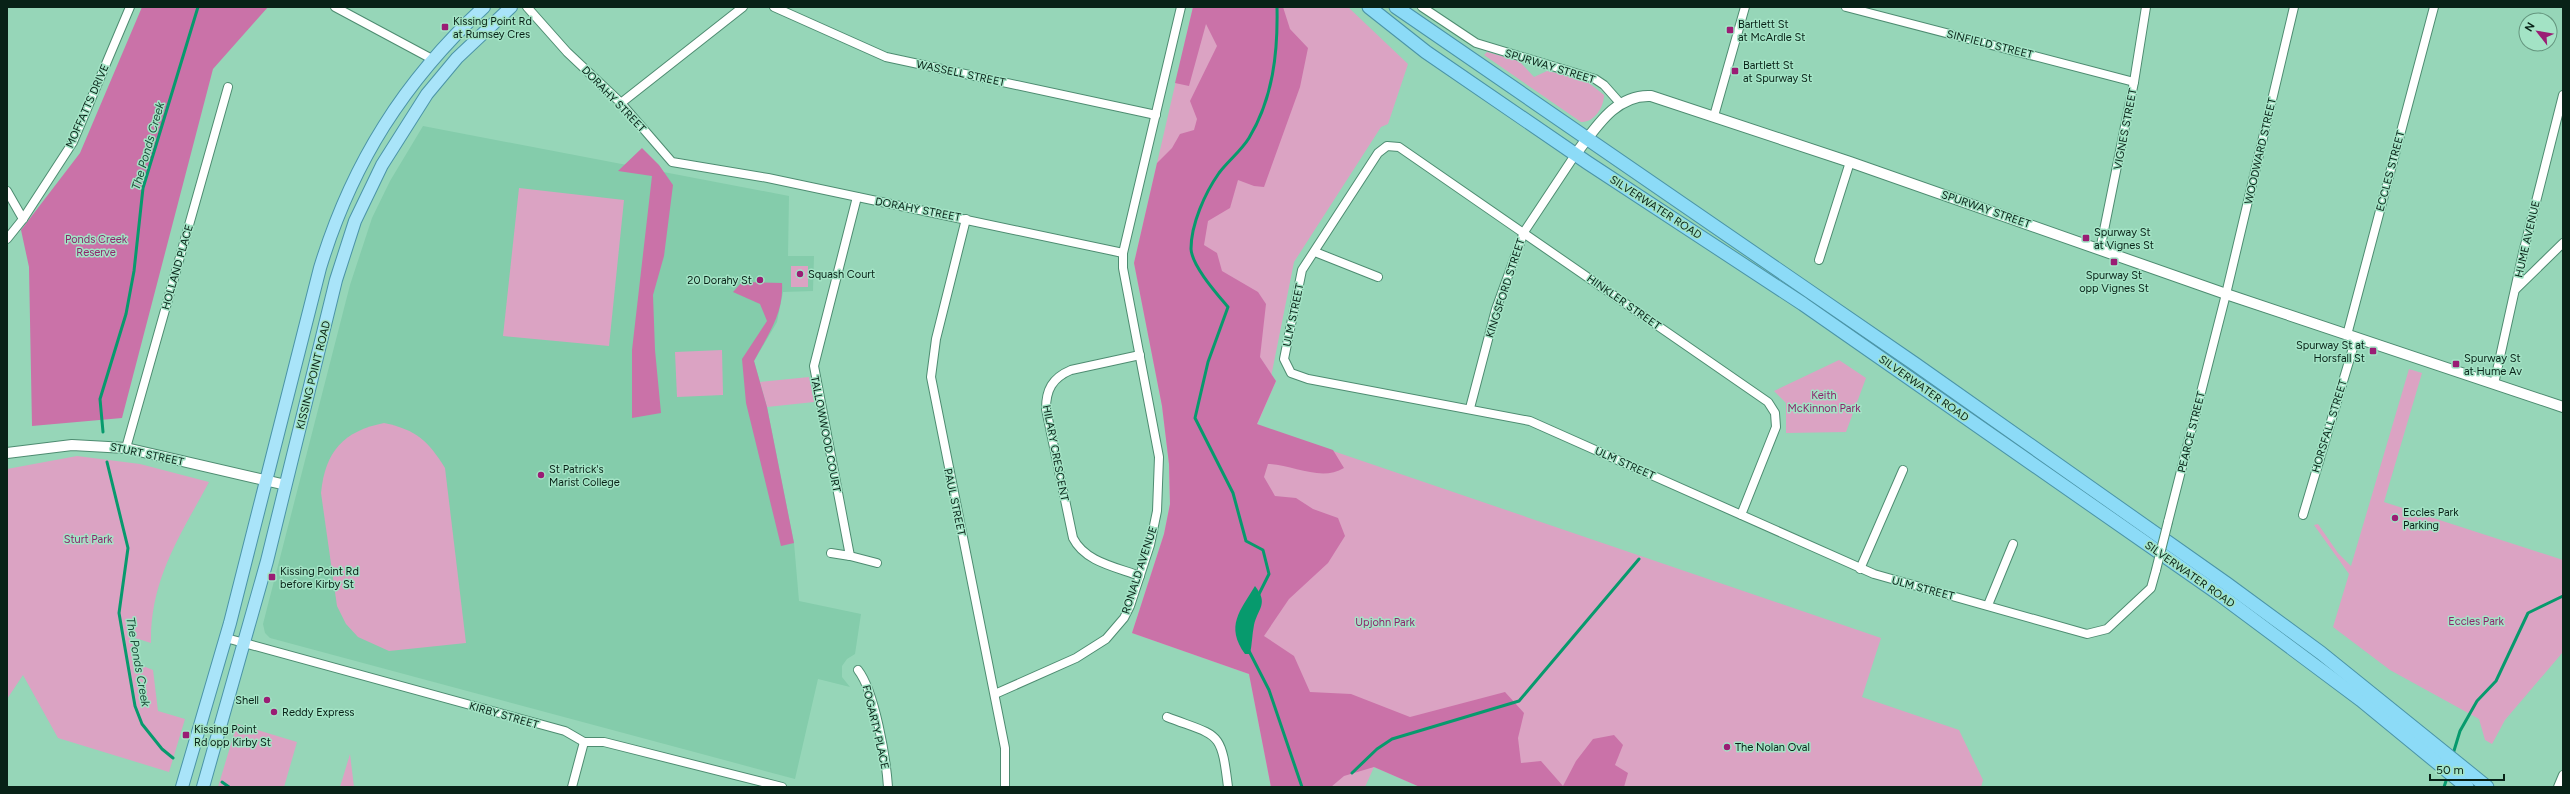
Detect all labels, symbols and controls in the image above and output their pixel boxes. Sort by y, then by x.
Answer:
north arrow [2518,12,2558,52]
place label: Kissing Point Rd at Rumsey Cres [453,15,532,41]
place label: Bartlett St at McArdle St [1738,18,1805,44]
text: N [2522,20,2538,34]
marker: Kissing Point Rd at Rumsey Cres [440,22,450,32]
marker: Bartlett St at McArdle St [1725,25,1735,35]
street label: SINFIELD STREET [1945,27,2034,62]
street label: SPURWAY STREET [1503,47,1596,86]
street label: WASSELL STREET [915,58,1007,89]
place label: Bartlett St at Spurway St [1743,59,1812,85]
street label: MOFFATTS DRIVE [63,62,112,150]
street label: DORAHY STREET [579,64,648,135]
marker: Bartlett St at Spurway St [1730,66,1740,76]
street label: VIGNES STREET [2111,87,2140,171]
street label: WOODWARD STREET [2242,97,2279,206]
water label: The Ponds Creek [129,99,168,192]
street label: ECCLES STREET [2373,129,2407,213]
street label: SILVERWATER ROAD [1607,173,1704,242]
street label: SPURWAY STREET [1940,188,2032,231]
street label: DORAHY STREET [874,195,962,224]
street label: HUME AVENUE [2512,199,2543,279]
street label: HOLLAND PLACE [159,223,196,311]
place label: Spurway St at Vignes St [2094,226,2154,252]
park label: Ponds Creek Reserve [65,233,128,259]
marker: Spurway St at Vignes St [2081,233,2091,243]
street label: KINGSFORD STREET [1483,237,1528,340]
marker: Spurway St opp Vignes St [2109,257,2119,267]
place label: Squash Court [808,268,875,281]
marker: Squash Court [795,269,805,279]
place label: Spurway St opp Vignes St [2079,269,2149,295]
street label: HINKLER STREET [1584,272,1663,333]
place label: 20 Dorahy St [687,274,752,287]
marker: 20 Dorahy St [755,275,765,285]
street label: ULM STREET [1280,282,1307,348]
street label: KISSING POINT ROAD [294,319,333,431]
place label: Spurway St at Horsfall St [2296,339,2365,365]
marker: Spurway St at Horsfall St [2368,346,2378,356]
place label: Spurway St at Hume Av [2464,352,2522,378]
street label: SILVERWATER ROAD [1876,353,1971,425]
marker: Spurway St at Hume Av [2451,359,2461,369]
street label: TALLOWWOOD COURT [808,375,843,493]
street label: HORSFALL STREET [2309,378,2350,474]
park label: Keith McKinnon Park [1788,389,1861,415]
street label: PEARCE STREET [2175,390,2208,474]
street label: HILARY CRESCENT [1040,404,1071,502]
street label: STURT STREET [109,440,185,469]
street label: ULM STREET [1593,444,1657,482]
place label: St Patrick's Marist College [549,463,620,489]
street label: PAUL STREET [941,467,968,537]
marker: St Patrick's Marist College [536,470,546,480]
place label: Eccles Park Parking [2403,506,2459,532]
marker: Eccles Park Parking [2390,513,2400,523]
street label: RONALD AVENUE [1119,525,1160,616]
park label: Sturt Park [64,533,113,546]
street label: SILVERWATER ROAD [2142,539,2237,611]
place label: Kissing Point Rd before Kirby St [280,565,359,591]
marker: Kissing Point Rd before Kirby St [267,572,277,582]
street label: ULM STREET [1890,574,1956,603]
park label: Eccles Park [2448,615,2504,628]
water label: The Ponds Creek [123,616,153,709]
park label: Upjohn Park [1355,616,1415,629]
street label: FOGARTY PLACE [859,684,892,771]
place label: Shell [235,694,259,707]
marker: Shell [262,695,272,705]
street label: KIRBY STREET [468,699,540,732]
place label: Reddy Express [282,706,355,719]
marker: Reddy Express [269,707,279,717]
place label: Kissing Point Rd opp Kirby St [194,723,271,749]
marker: Kissing Point Rd opp Kirby St [181,730,191,740]
place label: The Nolan Oval [1735,741,1810,754]
marker: The Nolan Oval [1722,742,1732,752]
scale bar [2430,756,2504,782]
text: 50 m [2436,763,2464,777]

